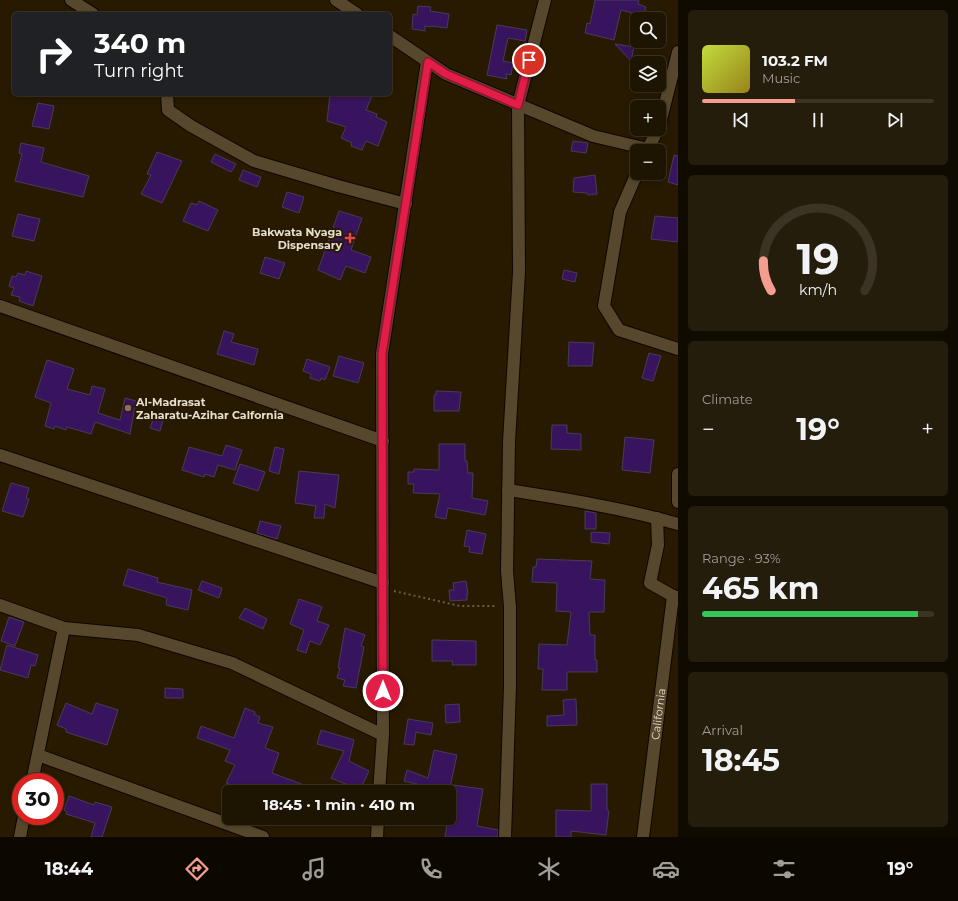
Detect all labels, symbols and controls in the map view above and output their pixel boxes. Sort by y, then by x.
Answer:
map controls [630,12,666,180]
button: search [630,12,666,48]
text: 340 m [94,26,186,60]
icon: right [28,28,80,80]
pin [512,43,546,77]
icon: arrive [518,49,540,71]
text: 103.2 FM [762,51,828,70]
button: layers [630,56,666,92]
text: Turn right [94,60,184,82]
text: Music [762,70,800,86]
button: + [630,100,666,136]
icon: previous [730,109,752,131]
icon: pause [807,109,829,131]
icon: next [884,109,906,131]
button: − [630,144,666,180]
place label: Bakwata Nyaga Dispensary [252,225,342,252]
marker: Bakwata Nyaga Dispensary [345,233,355,243]
text: 19 [797,234,839,284]
text: km/h [799,281,837,299]
text: Climate [702,391,753,407]
place label: Al-Madrasat Zaharatu-Azihar Calfornia [135,395,284,422]
marker: Al-Madrasat Zaharatu-Azihar Calfornia [123,403,133,413]
text: 19° [796,411,840,448]
text: − [702,416,715,443]
text: + [921,416,934,443]
text: Range · 93% [702,550,780,566]
text: 465 km [702,570,819,607]
position arrow [362,670,404,712]
street label: California [648,687,668,741]
text: Arrival [702,722,743,738]
text: 18:45 [702,742,780,779]
speed limit sign: 30 [12,773,64,825]
text: 18:45 · 1 min · 410 m [263,795,415,814]
icon: directions [183,855,211,883]
icon: music [300,855,328,883]
icon: phone [417,855,445,883]
icon: climate [535,855,563,883]
icon: car [652,855,680,883]
icon: filters [770,855,798,883]
text: 18:44 [45,858,93,880]
text: 19° [887,858,913,880]

